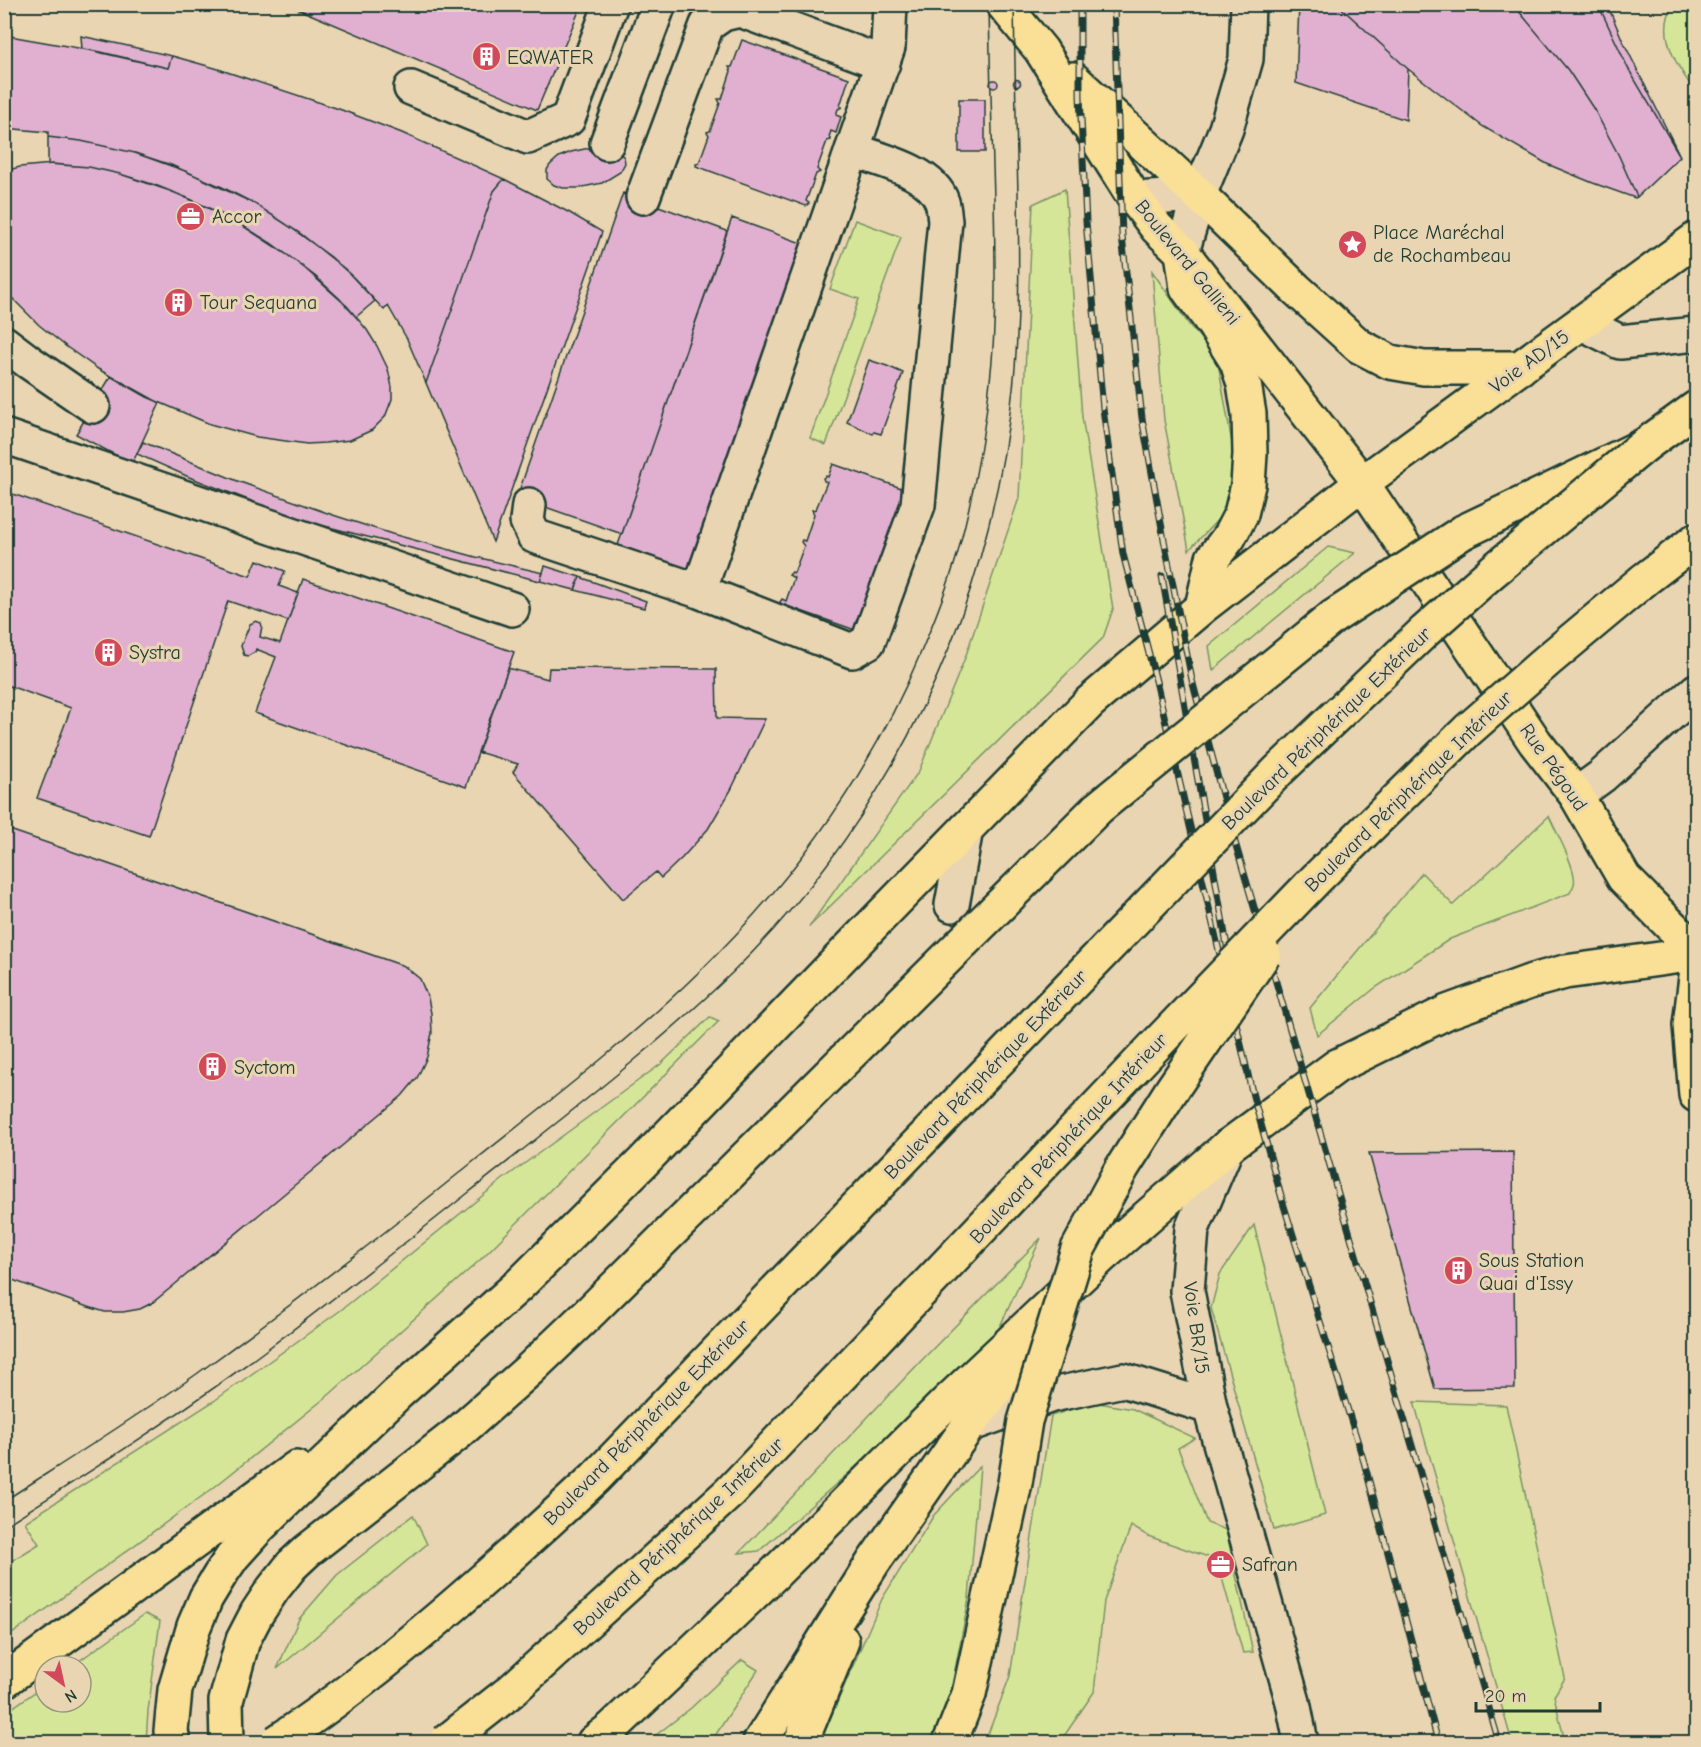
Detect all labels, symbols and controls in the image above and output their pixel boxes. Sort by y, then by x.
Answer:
building icon: EQWATER [470,41,502,73]
place label: EQWATER [507,46,593,69]
street label: Boulevard Gallieni [1130,195,1245,329]
office icon: Accor [175,200,207,232]
place label: Accor [212,205,261,228]
place label: Place Maréchal de Rochambeau [1373,221,1511,267]
place icon: Place Maréchal de Rochambeau [1336,228,1368,260]
building icon: Tour Sequana [163,286,195,318]
place label: Tour Sequana [200,291,317,314]
street label: Voie AD/15 [1485,325,1574,398]
street label: Boulevard Périphérique Extérieur [1217,622,1436,835]
building icon: Systra [92,636,124,668]
place label: Systra [129,641,181,664]
street label: Boulevard Périphérique Intérieur [1300,686,1517,897]
street label: Rue Pégoud [1515,719,1592,815]
street label: Boulevard Périphérique Extérieur [879,965,1092,1184]
street label: Boulevard Périphérique Intérieur [965,1028,1172,1248]
building icon: Syctom [197,1051,229,1083]
place label: Syctom [234,1056,296,1079]
place label: Sous Station Quai d'Issy [1479,1249,1584,1295]
building icon: Sous Station Quai d'Issy [1442,1255,1474,1287]
street label: Voie BR/15 [1179,1280,1214,1376]
street label: Boulevard Périphérique Extérieur [539,1315,754,1530]
street label: Boulevard Périphérique Intérieur [568,1433,788,1640]
office icon: Safran [1205,1548,1237,1580]
place label: Safran [1242,1553,1298,1576]
north arrow [33,1654,93,1714]
scale bar [1476,1675,1600,1713]
text: N [61,1685,80,1706]
text: 20 m [1485,1686,1526,1707]

